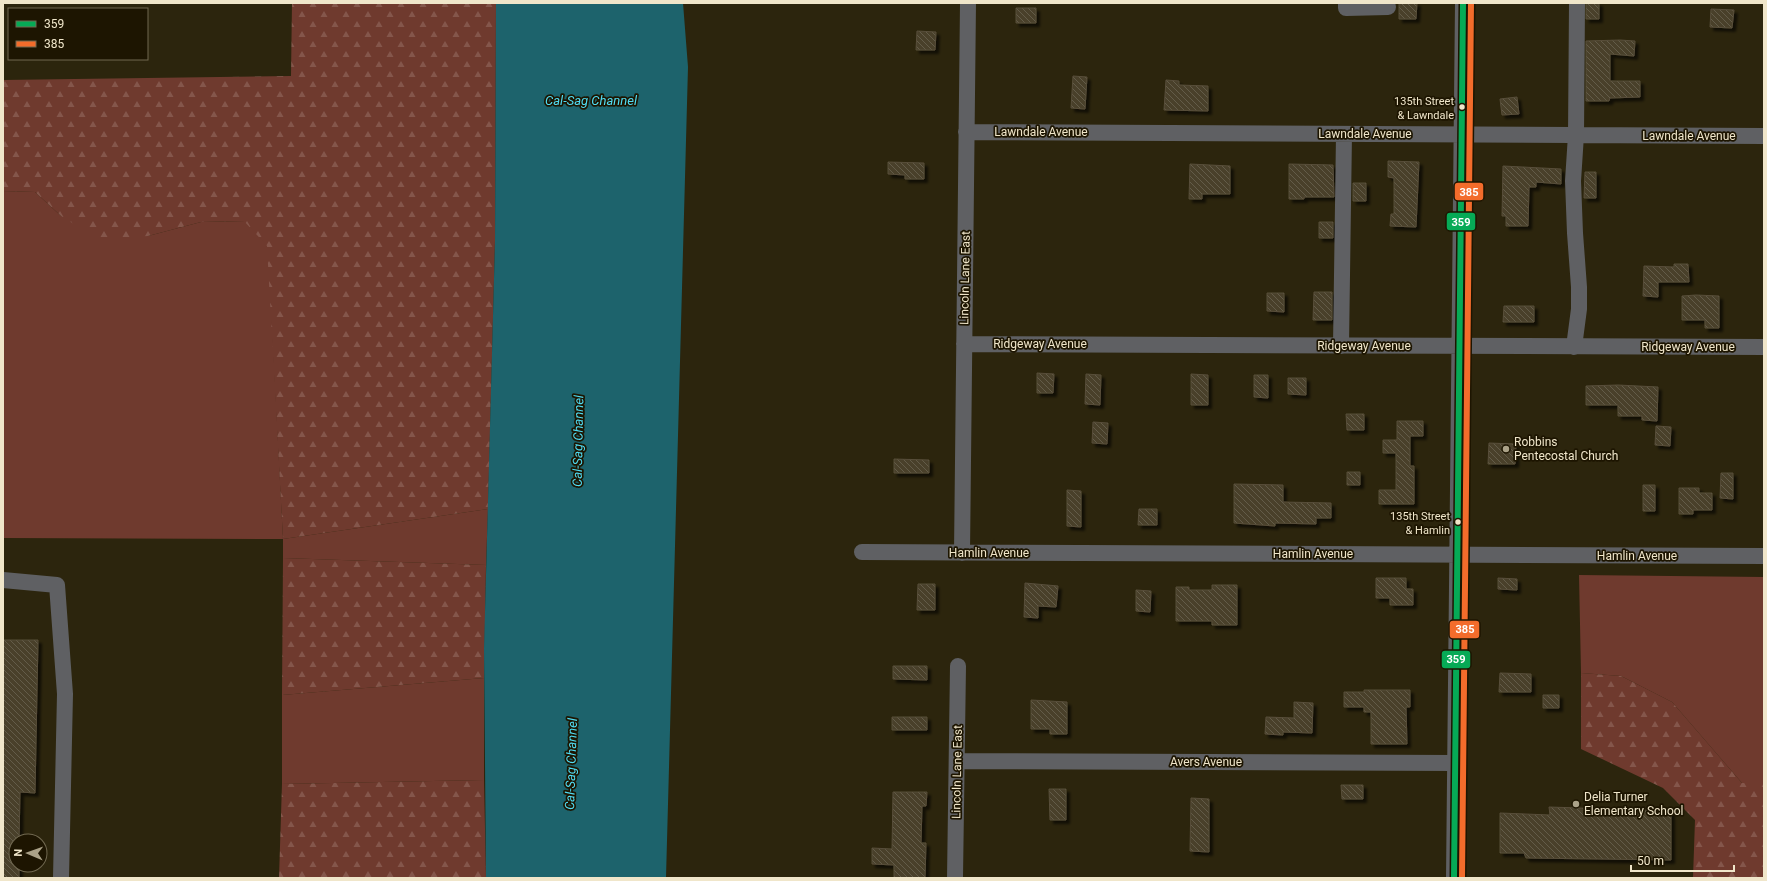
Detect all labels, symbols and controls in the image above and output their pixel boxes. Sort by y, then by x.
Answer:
legend [8,8,148,60]
text: 359 [44,17,64,31]
text: 385 [44,37,64,51]
water label: Cal-Sag Channel [545,93,638,108]
place label: 135th Street & Lawndale [1394,95,1454,122]
marker: 135th Street & Lawndale [1457,102,1467,112]
street label: Lawndale Avenue [994,125,1088,139]
street label: Lawndale Avenue [1318,127,1412,141]
street label: Lawndale Avenue [1642,129,1736,143]
line badge: 385 [1454,182,1484,201]
text: 385 [1460,186,1478,199]
line badge: 359 [1446,212,1476,231]
text: 359 [1452,216,1470,229]
street label: Lincoln Lane East [957,231,973,325]
street label: Ridgeway Avenue [993,337,1087,351]
street label: Ridgeway Avenue [1317,339,1411,353]
street label: Ridgeway Avenue [1641,340,1735,354]
water label: Cal-Sag Channel [570,394,586,487]
place label: Robbins Pentecostal Church [1514,435,1618,463]
marker: Robbins Pentecostal Church [1501,444,1511,454]
place label: 135th Street & Hamlin [1390,510,1450,537]
marker: 135th Street & Hamlin [1453,517,1463,527]
street label: Hamlin Avenue [949,546,1029,560]
street label: Hamlin Avenue [1273,547,1353,561]
street label: Hamlin Avenue [1597,549,1677,563]
line badge: 385 [1449,620,1480,639]
text: 385 [1456,623,1474,636]
line badge: 359 [1441,650,1471,669]
text: 359 [1447,653,1465,666]
water label: Cal-Sag Channel [562,717,580,810]
street label: Lincoln Lane East [949,725,965,819]
street label: Avers Avenue [1170,755,1242,769]
place label: Delia Turner Elementary School [1584,790,1684,818]
marker: Delia Turner Elementary School [1571,799,1581,809]
north arrow [8,833,48,873]
scale bar [1631,847,1734,873]
text: N [12,848,25,857]
text: 50 m [1637,854,1664,868]

